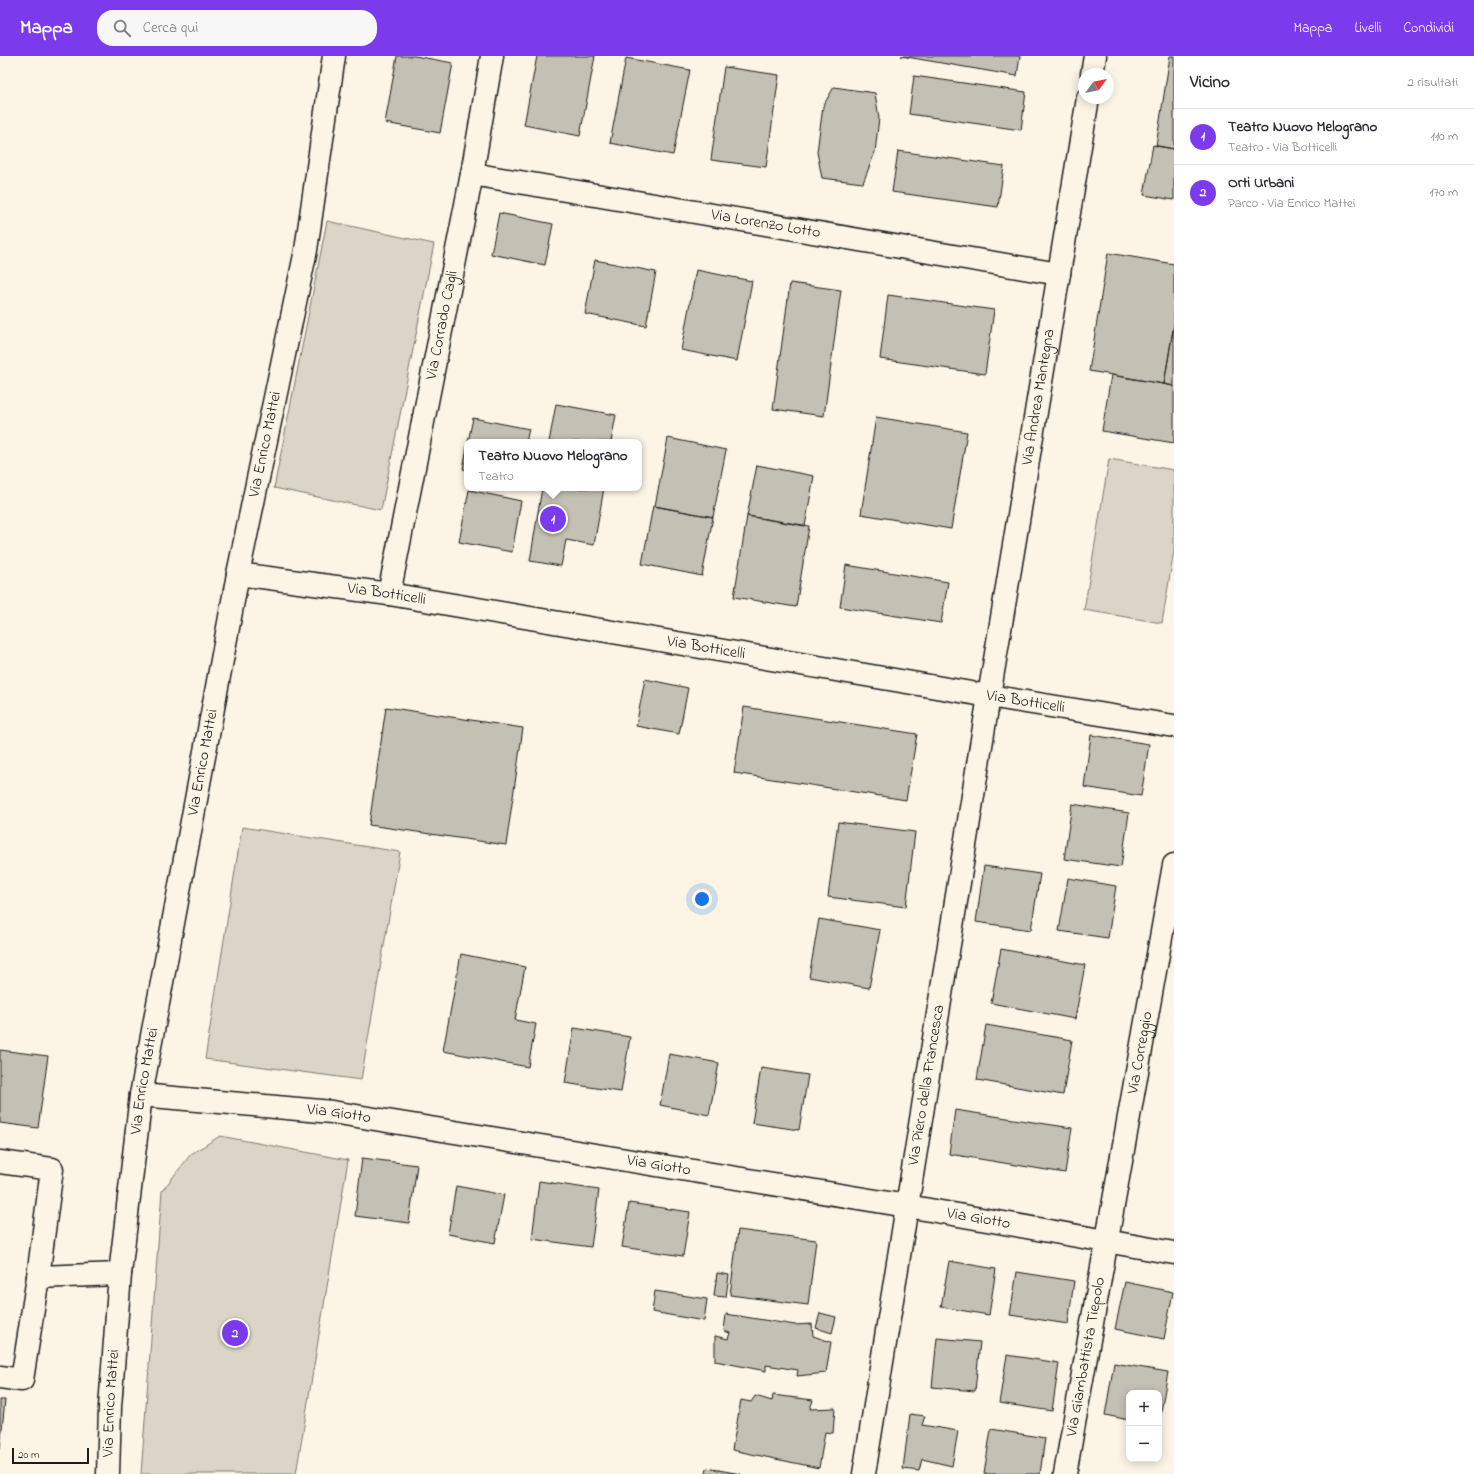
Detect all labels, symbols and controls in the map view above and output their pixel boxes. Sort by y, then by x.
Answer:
search box [97,10,377,46]
text: Mappa [20,15,73,42]
icon: search [111,17,133,39]
text: Cerca qui [143,17,198,39]
text: Mappa [1294,18,1332,39]
text: Livelli [1354,18,1381,39]
text: Condividi [1403,18,1454,39]
north arrow [1078,68,1114,104]
text: Vicino [1190,70,1230,95]
text: 2 risultati [1408,73,1458,92]
text: Teatro Nuovo Melograno [1228,116,1377,138]
text: 1 [1201,127,1205,146]
text: 110 m [1431,127,1458,146]
text: Teatro · Via Botticelli [1228,138,1337,157]
text: Orti Urbani [1228,172,1294,194]
text: 2 [1200,183,1206,202]
text: 170 m [1430,183,1458,202]
text: Parco · Via Enrico Mattei [1228,194,1355,213]
street label: Via Lorenzo Lotto [708,203,822,245]
street label: Via Corrado Cagli [419,269,465,383]
street label: Via Andrea Mantegna [1015,327,1062,468]
street label: Via Enrico Mattei [242,389,288,501]
popup [464,439,642,491]
text: Teatro Nuovo Melograno [478,445,628,467]
text: Teatro [478,467,514,486]
pin: 1 [540,504,566,534]
street label: Via Botticelli [345,576,428,612]
street label: Via Botticelli [664,629,747,666]
street label: Via Botticelli [984,684,1067,720]
street label: Via Enrico Mattei [181,707,225,819]
your location [692,889,712,909]
street label: Via Piero della Francesca [902,1003,951,1168]
street label: Via Correggio [1121,1009,1160,1097]
street label: Via Enrico Mattei [124,1025,165,1137]
street label: Via Giotto [305,1098,373,1130]
street label: Via Giotto [624,1148,693,1182]
street label: Via Giotto [944,1201,1012,1236]
street label: Via Giambattista Tiepolo [1060,1275,1112,1440]
pin: 2 [222,1318,248,1348]
street label: Via Enrico Mattei [96,1348,126,1458]
map controls [1126,1390,1162,1462]
button: + [1126,1390,1162,1426]
button: − [1126,1426,1162,1462]
scale bar [12,1446,89,1465]
text: 20 m [18,1447,40,1463]

